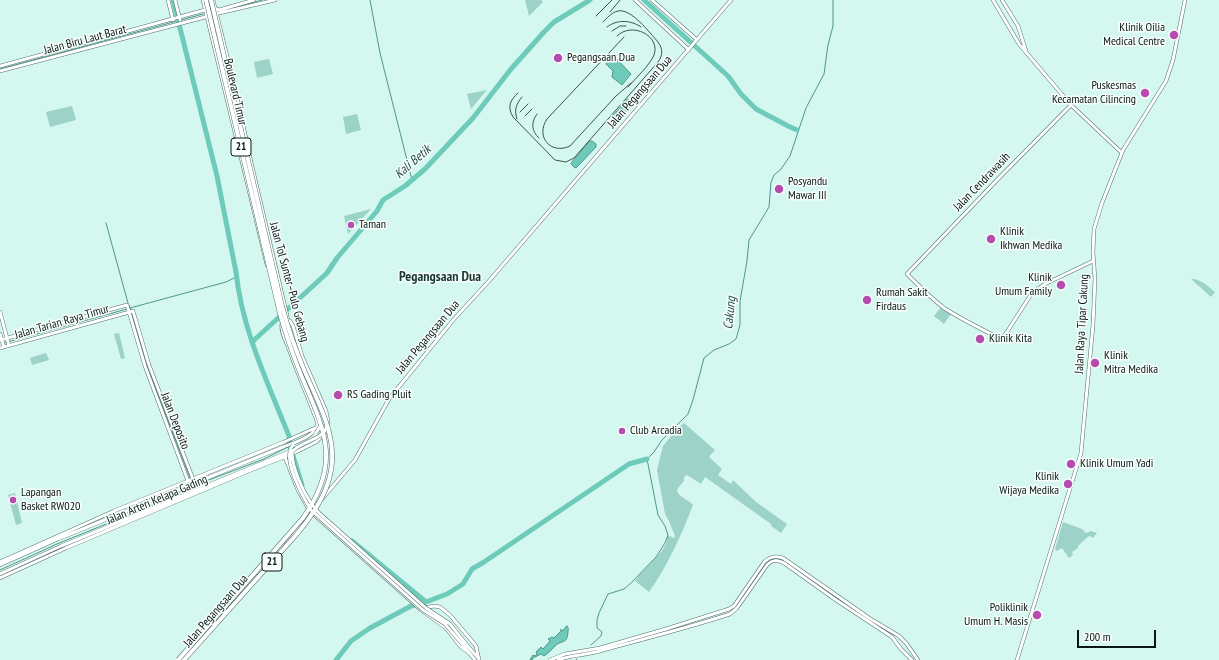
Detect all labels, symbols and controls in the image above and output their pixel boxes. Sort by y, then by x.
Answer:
place label: Klinik Oilia Medical Centre [1103,21,1165,49]
street label: Jalan Biru Laut Barat [42,22,128,58]
marker: Klinik Oilia Medical Centre [1168,29,1180,41]
place label: Pegangsaan Dua [567,51,635,65]
marker: Pegangsaan Dua [552,52,564,64]
street label: Jalan Pegangsaan Dua [605,53,675,131]
street label: Boulevard Timur [220,57,250,127]
place label: Puskesmas Kecamatan Cilincing [1052,79,1136,107]
marker: Puskesmas Kecamatan Cilincing [1139,87,1151,99]
road number: 21 [231,138,251,156]
water label: Kali Betik [392,142,434,182]
street label: Jalan Cendrawasih [951,150,1013,214]
place label: Posyandu Mawar III [788,175,827,203]
marker: Posyandu Mawar III [773,183,785,195]
place label: Taman [359,218,386,232]
marker: Taman [346,220,356,230]
street label: Jalan Tol Sunter–Pulo Gebang [266,221,312,343]
place label: Klinik Ikhwan Medika [1000,225,1062,253]
marker: Klinik Ikhwan Medika [985,233,997,245]
district label: Pegangsaan Dua [399,269,481,285]
place label: Klinik Umum Family [995,271,1052,299]
street label: Jalan Raya Tipar Cakung [1072,274,1092,374]
marker: Klinik Umum Family [1055,279,1067,291]
place label: Rumah Sakit Firdaus [876,286,928,314]
marker: Rumah Sakit Firdaus [861,294,873,306]
water label: Cakung [721,296,739,330]
street label: Jalan Pegangsaan Dua [393,297,463,377]
street label: Jalan Tarian Raya Timur [13,302,111,342]
place label: Klinik Kita [989,332,1032,346]
marker: Klinik Kita [974,333,986,345]
place label: Klinik Mitra Medika [1104,349,1158,377]
marker: Klinik Mitra Medika [1089,357,1101,369]
place label: RS Gading Pluit [347,388,411,402]
marker: RS Gading Pluit [332,389,344,401]
street label: Jalan Deposito [158,391,192,451]
place label: Club Arcadia [630,424,682,438]
marker: Club Arcadia [617,426,627,436]
place label: Klinik Umum Yadi [1080,457,1153,471]
marker: Klinik Umum Yadi [1065,458,1077,470]
place label: Klinik Wijaya Medika [999,470,1059,498]
street label: Jalan Arteri Kelapa Gading [104,472,210,528]
marker: Klinik Wijaya Medika [1062,478,1074,490]
place label: Lapangan Basket RW020 [21,486,80,514]
marker: Lapangan Basket RW020 [8,495,18,505]
road number: 21 [262,553,282,571]
street label: Jalan Pegangsaan Dua [181,572,251,650]
place label: Poliklinik Umum H. Masis [964,601,1028,629]
marker: Poliklinik Umum H. Masis [1031,609,1043,621]
scale bar [1079,622,1158,648]
text: 200 m [1084,629,1111,644]

